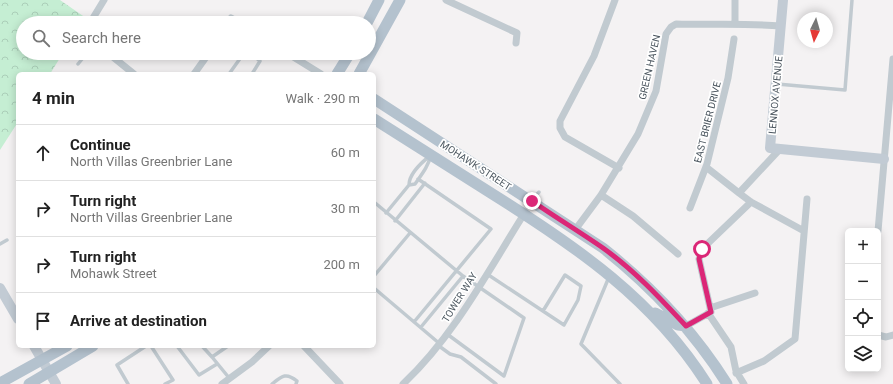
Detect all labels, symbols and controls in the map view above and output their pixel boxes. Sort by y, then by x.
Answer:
north arrow [797,12,833,48]
search box [16,16,376,60]
icon: search [30,27,52,49]
text: Search here [62,29,141,47]
street label: GREEN HAVEN [637,33,662,101]
street label: LENNOX AVENUE [767,55,784,135]
street label: EAST BRIER DRIVE [692,80,723,164]
text: 4 min [32,88,75,108]
text: Walk · 290 m [285,91,360,106]
text: Continue [70,136,131,154]
street label: MOHAWK STREET [438,138,513,192]
icon: ahead [32,142,54,164]
text: 60 m [331,145,360,160]
text: North Villas Greenbrier Lane [70,154,232,169]
text: Turn right [70,192,136,210]
route end [523,192,541,210]
icon: right [32,198,54,220]
text: 30 m [331,201,360,216]
text: North Villas Greenbrier Lane [70,210,232,225]
map controls [845,228,881,372]
button: + [845,228,881,264]
route start [693,240,711,258]
text: Turn right [70,248,136,266]
icon: right [32,254,54,276]
text: 200 m [323,257,360,272]
button: − [845,264,881,300]
text: Mohawk Street [70,266,157,281]
street label: TOWER WAY [440,270,479,324]
button: locate [845,300,881,336]
icon: arrive [32,310,54,332]
text: Arrive at destination [70,312,207,330]
button: layers [845,336,881,372]

